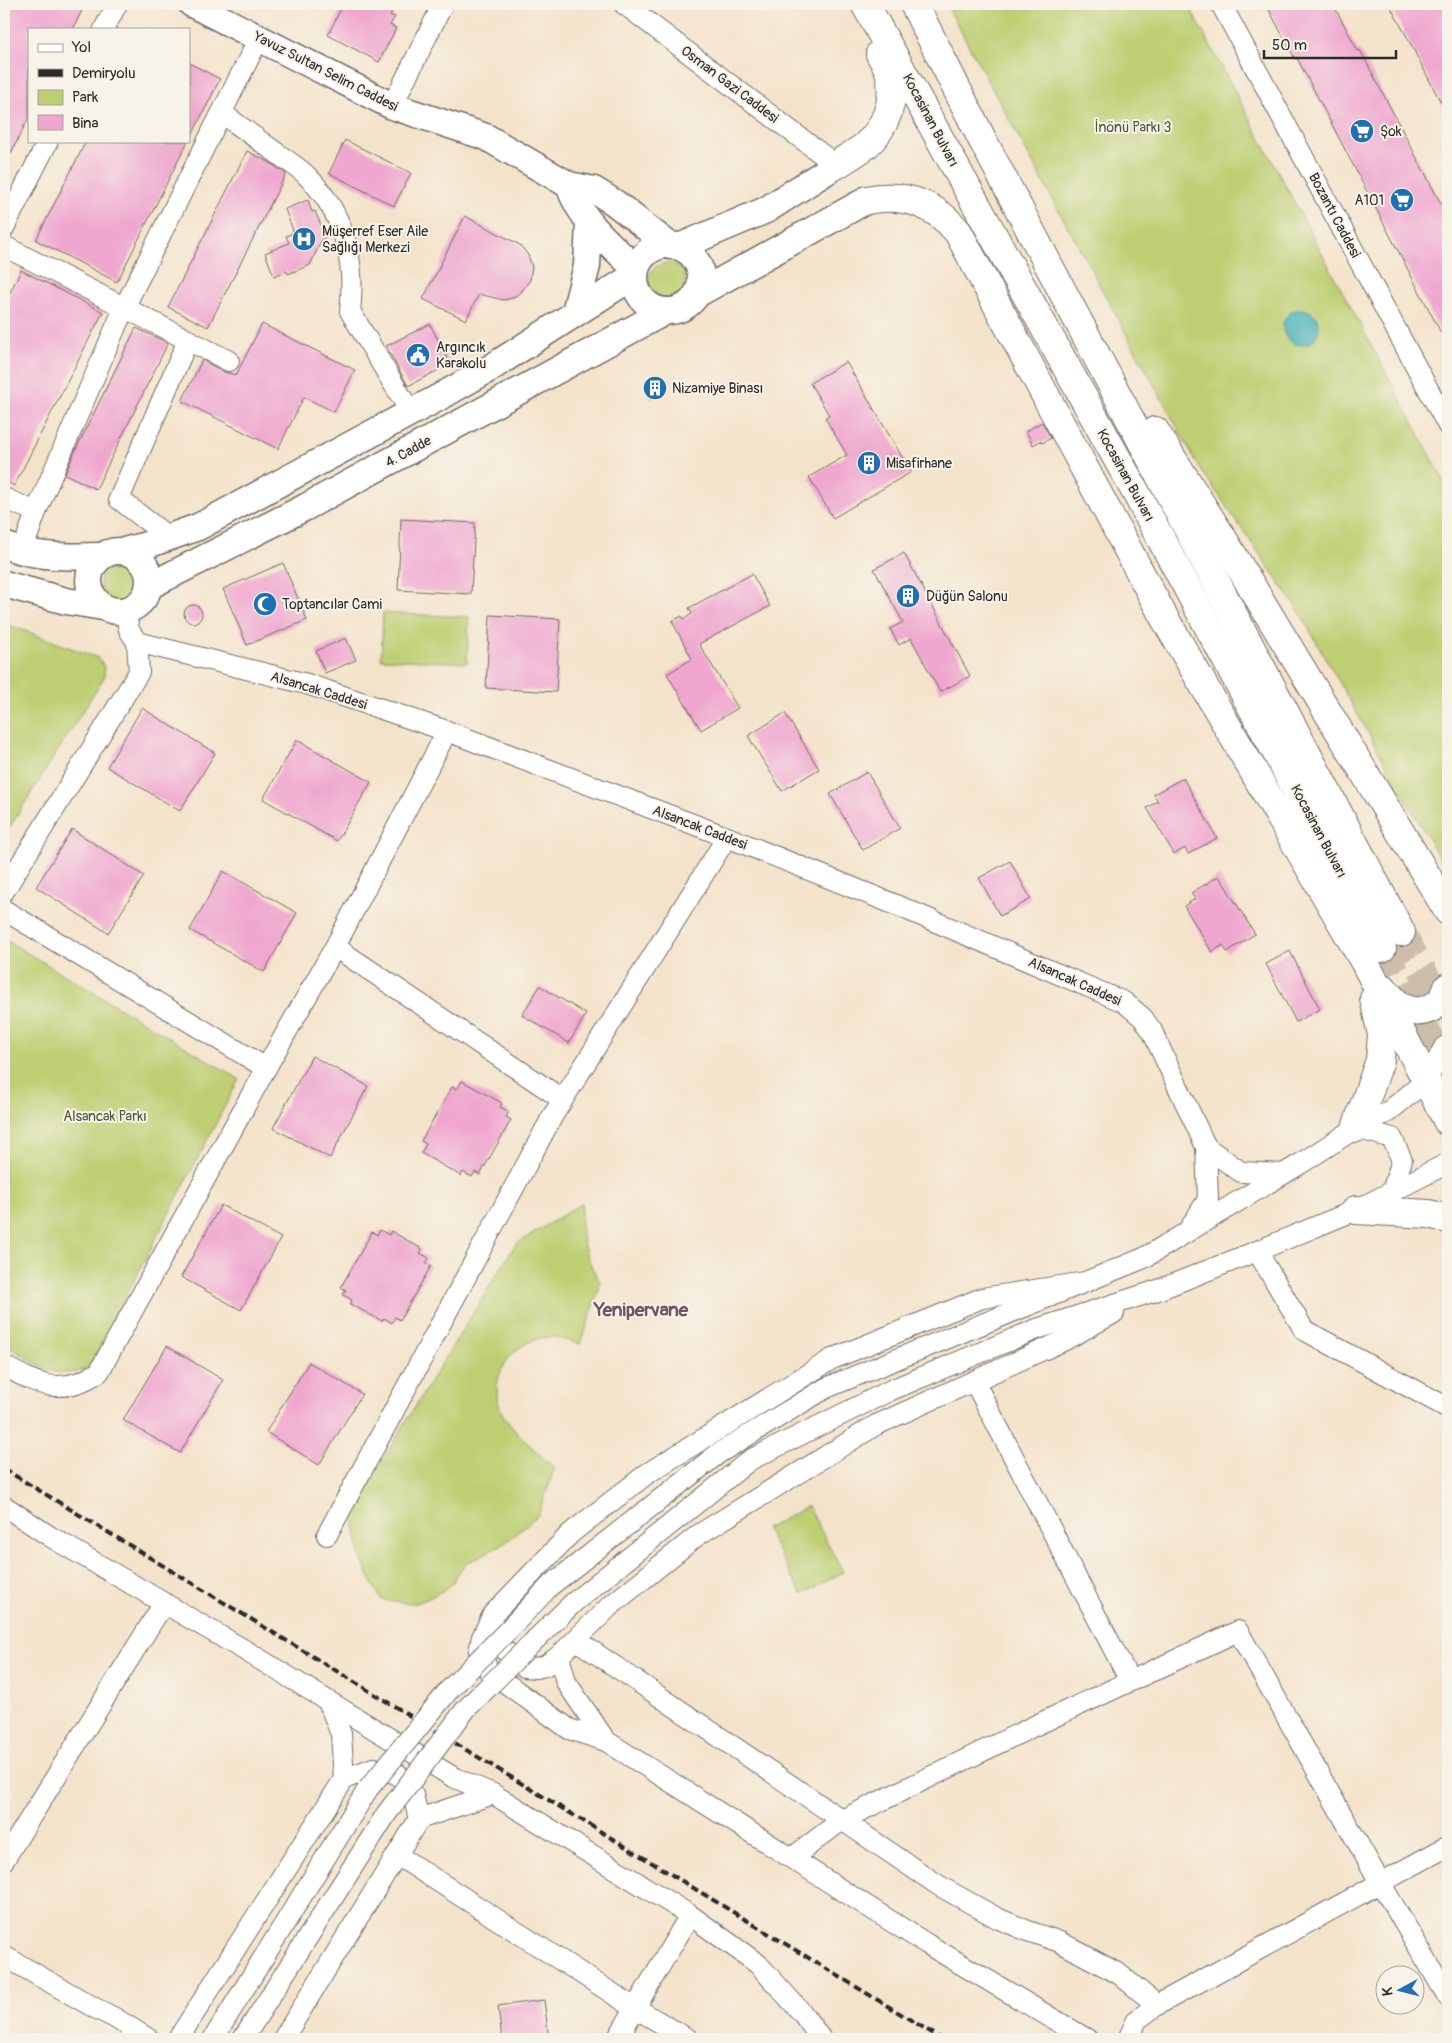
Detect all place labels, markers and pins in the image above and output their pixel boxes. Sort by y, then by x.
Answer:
supermarket icon: Şok [1349,118,1375,144]
place label: Şok [1380,123,1402,140]
supermarket icon: A101 [1389,187,1415,213]
place label: A101 [1354,192,1384,209]
place label: Müşerref Eser Aile Sağlığı Merkezi [322,223,428,256]
hospital icon: Müşerref Eser Aile Sağlığı Merkezi [291,226,317,252]
place label: Argıncık Karakolu [436,339,486,372]
public building icon: Argıncık Karakolu [405,342,431,368]
building icon: Nizamiye Binası [642,375,668,401]
place label: Nizamiye Binası [672,380,763,397]
building icon: Misafirhane [856,450,882,476]
place label: Misafirhane [886,455,952,472]
building icon: Düğün Salonu [895,583,921,609]
place label: Düğün Salonu [926,588,1008,605]
mosque icon: Toptancılar Cami [252,591,278,617]
place label: Toptancılar Cami [282,596,382,613]

